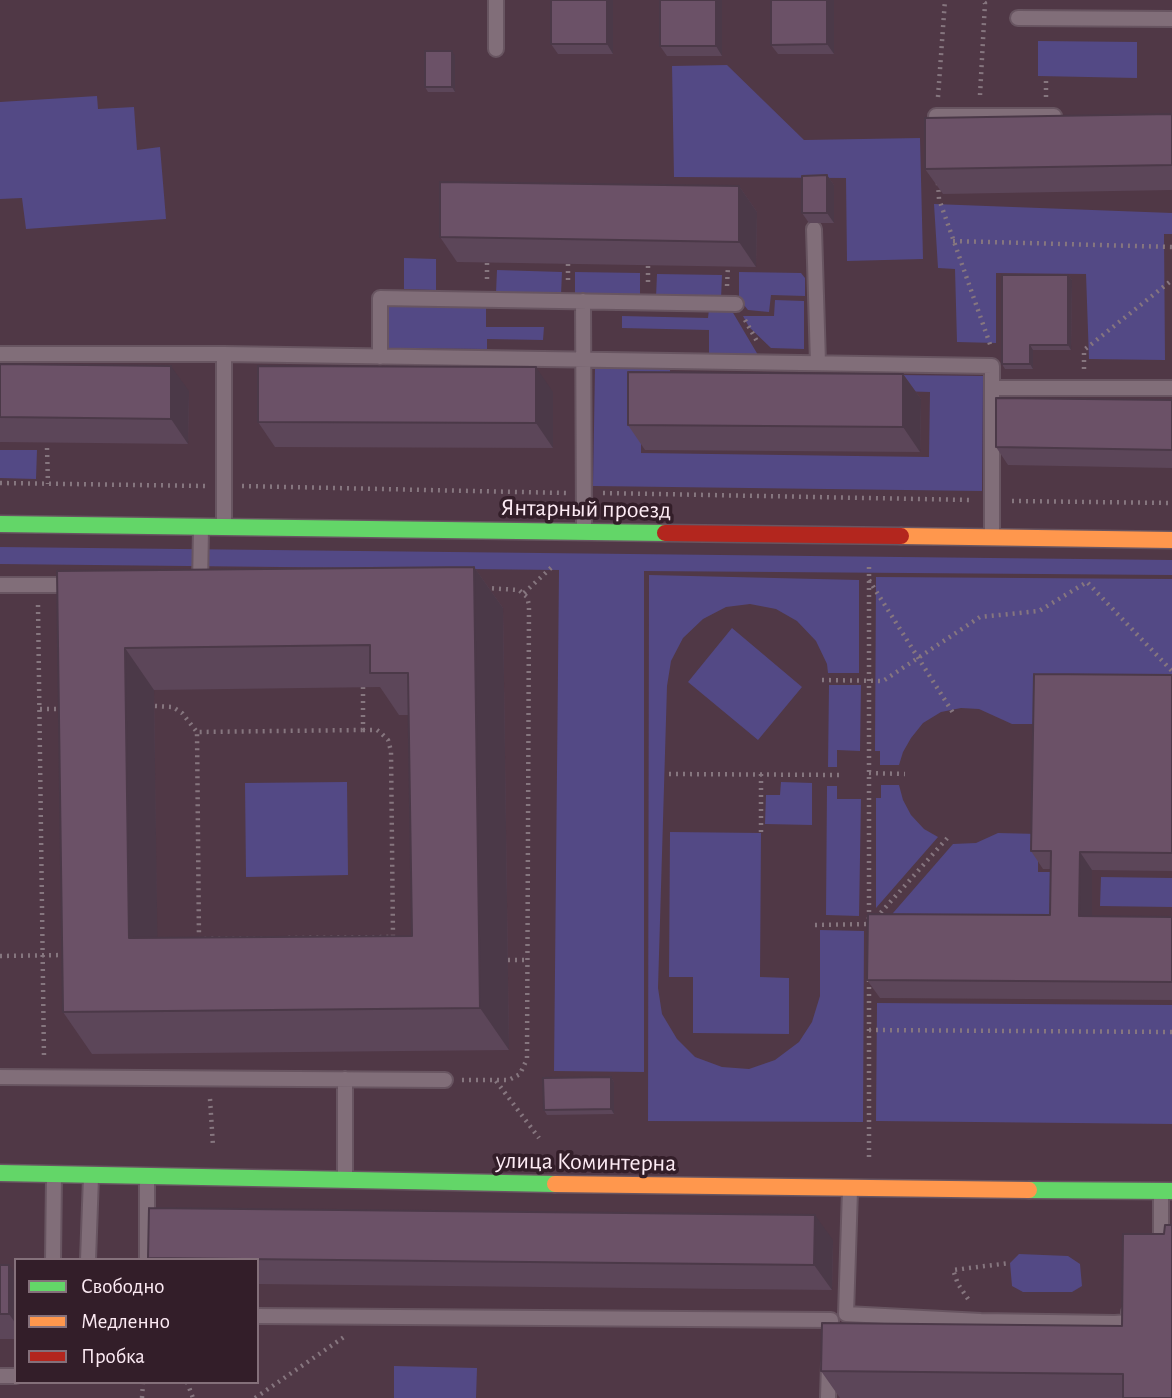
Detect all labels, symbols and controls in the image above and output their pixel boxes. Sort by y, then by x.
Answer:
street label: Янтарный проезд [501,493,671,525]
street label: улица Коминтерна [495,1146,677,1178]
legend [14,1258,259,1384]
text: Свободно [81,1276,165,1297]
text: Медленно [81,1311,170,1332]
text: Пробка [81,1346,145,1367]

